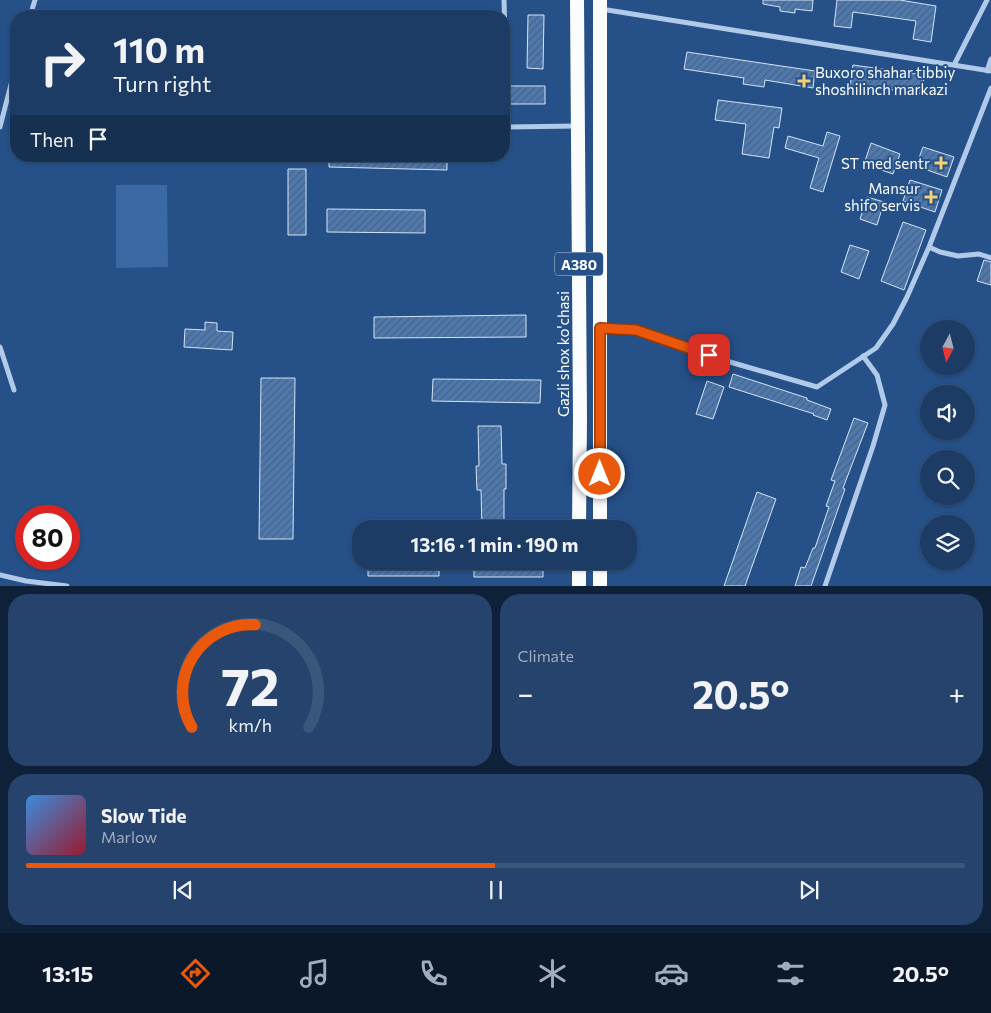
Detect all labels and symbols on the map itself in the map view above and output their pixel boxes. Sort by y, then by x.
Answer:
place label: Buxoro shahar tibbiy shoshilinch markazi [815,63,955,98]
marker: Buxoro shahar tibbiy shoshilinch markazi [797,74,811,88]
place label: ST med sentr [841,154,930,172]
marker: ST med sentr [934,156,948,170]
place label: Mansur shifo servis [844,179,920,214]
marker: Mansur shifo servis [924,190,938,204]
road number: A380 [555,252,603,276]
street label: Gazli shox ko'chasi [554,291,572,417]
north arrow [920,320,975,375]
pin [688,334,730,376]
position arrow [573,447,625,499]
speed limit sign: 80 [15,505,80,570]

